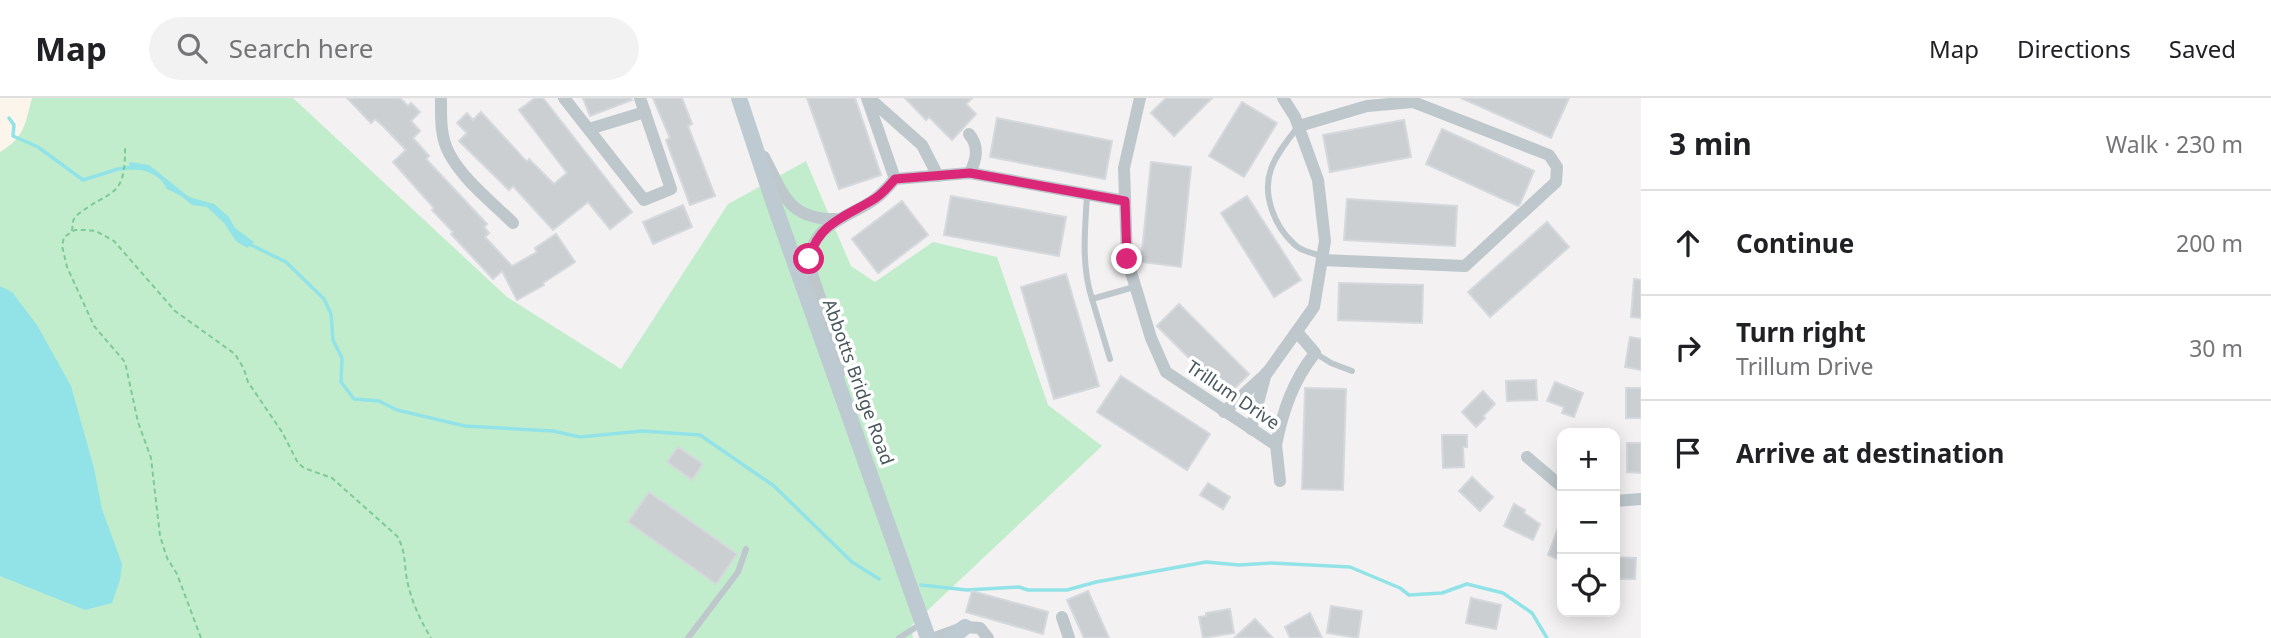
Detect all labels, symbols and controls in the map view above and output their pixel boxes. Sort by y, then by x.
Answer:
search box [149,17,639,80]
text: Map [35,26,107,71]
icon: search [173,29,211,67]
text: Search here [229,30,373,66]
text: Map [1929,32,1979,65]
text: Directions [2017,32,2131,65]
text: Saved [2169,32,2236,65]
text: 3 min [1669,123,1752,164]
text: Walk · 230 m [2106,128,2243,160]
icon: ahead [1669,224,1707,262]
text: Continue [1736,225,1854,261]
text: 200 m [2176,227,2243,259]
route start [793,243,824,274]
route end [1111,243,1142,274]
street label: Abbotts Bridge Road [818,295,900,468]
text: Turn right [1736,314,1866,350]
icon: right [1669,329,1707,367]
text: 30 m [2189,332,2243,364]
text: Trillum Drive [1736,350,1874,382]
street label: Trillum Drive [1182,354,1285,434]
map controls [1557,428,1620,617]
button: + [1557,428,1620,491]
icon: arrive [1669,434,1707,472]
text: Arrive at destination [1736,435,2005,471]
button: − [1557,491,1620,554]
button: locate [1557,554,1620,617]

